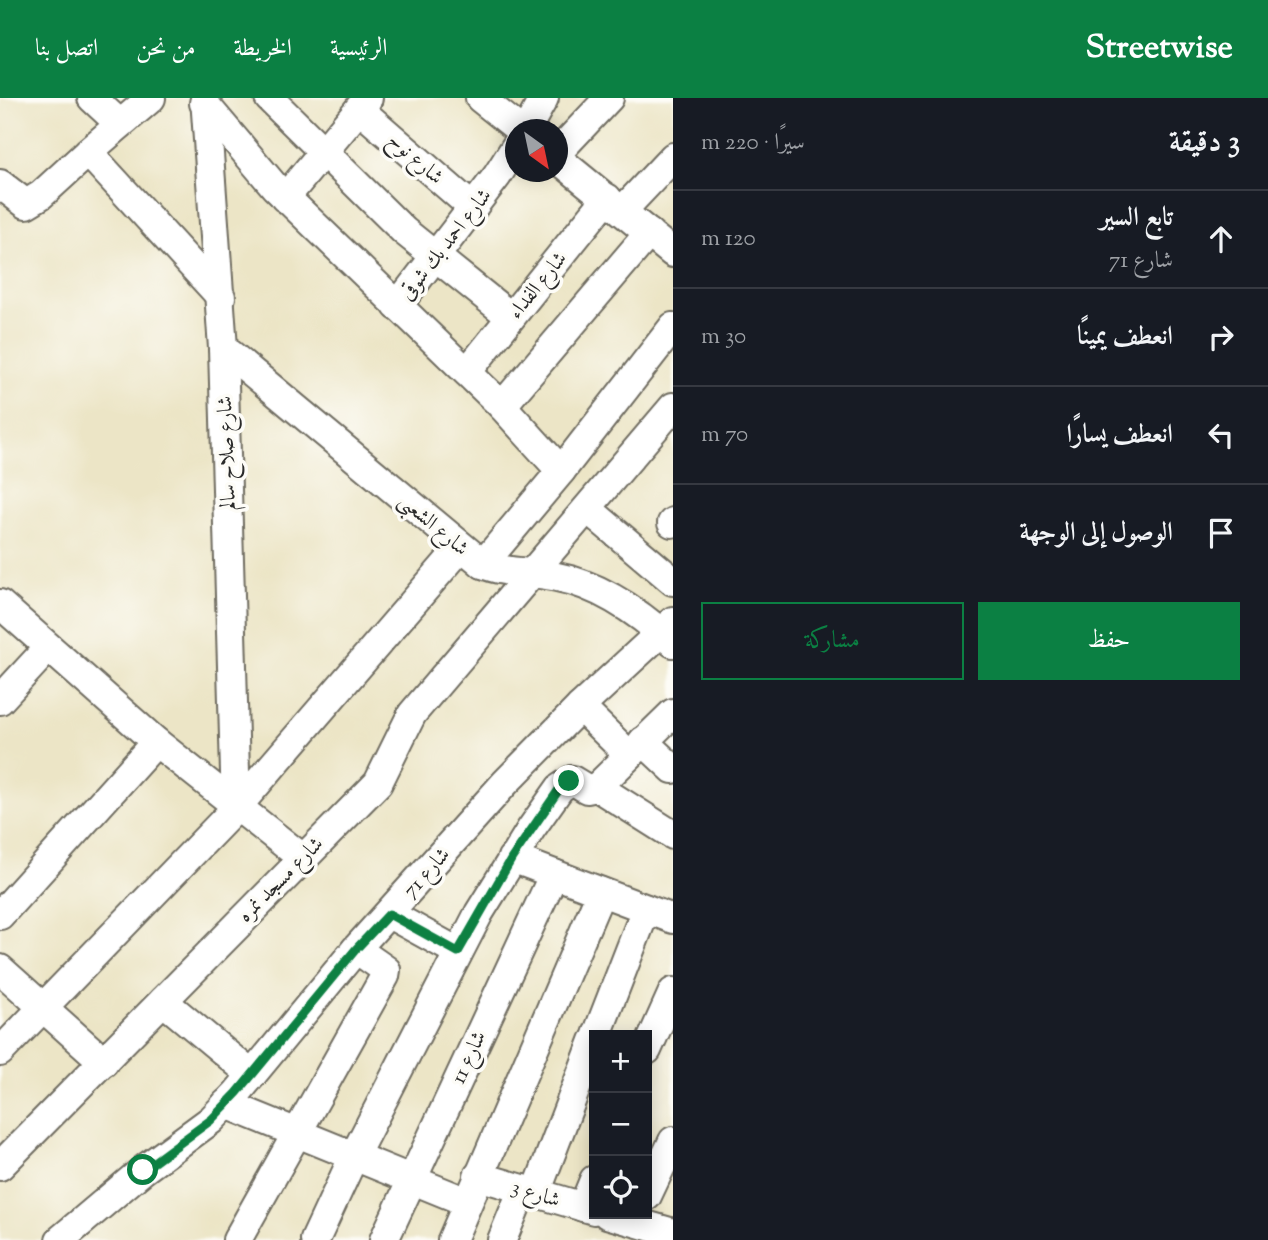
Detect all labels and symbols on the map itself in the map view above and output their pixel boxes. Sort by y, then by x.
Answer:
north arrow [505,119,568,182]
street label: شارع نوح [379,127,449,194]
street label: شارع احمد بك شوقى [393,183,501,308]
street label: شارع الفداء [502,246,576,327]
street label: شارع صلاح سالم [211,395,247,511]
street label: شارع الشعبى [390,487,475,565]
route end [553,765,584,796]
street label: شارع مسجد نمره [232,831,332,931]
street label: شارع 71 [397,842,459,906]
street label: شارع 11 [445,1026,496,1090]
route start [127,1154,158,1185]
street label: شارع 3 [507,1173,563,1217]

